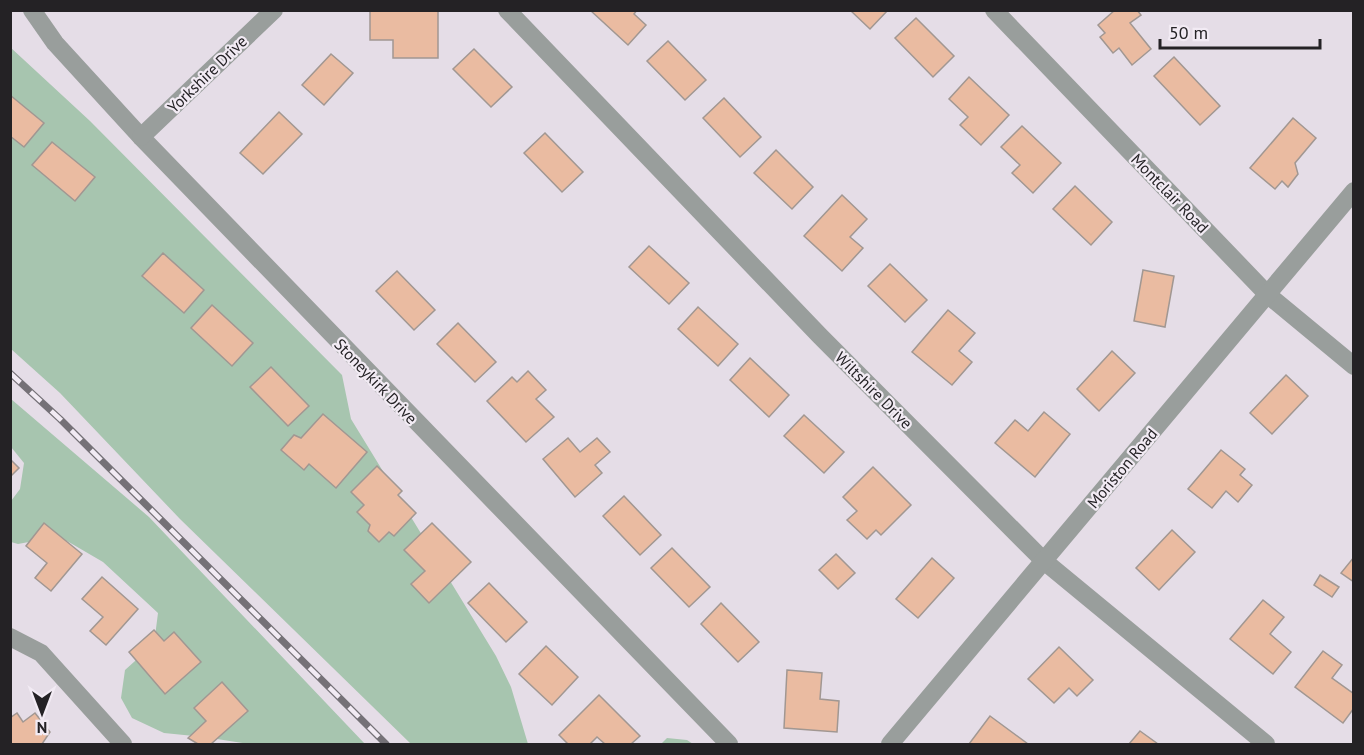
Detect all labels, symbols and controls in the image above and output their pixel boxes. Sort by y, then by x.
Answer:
scale bar [1160,12,1320,50]
text: 50 m [1169,21,1208,44]
street label: Yorkshire Drive [163,31,251,117]
street label: Montclair Road [1127,149,1213,237]
street label: Stoneykirk Drive [330,334,422,428]
street label: Wiltshire Drive [831,347,917,433]
street label: Moriston Road [1083,424,1161,512]
north arrow [12,683,72,743]
text: N [37,718,47,738]

